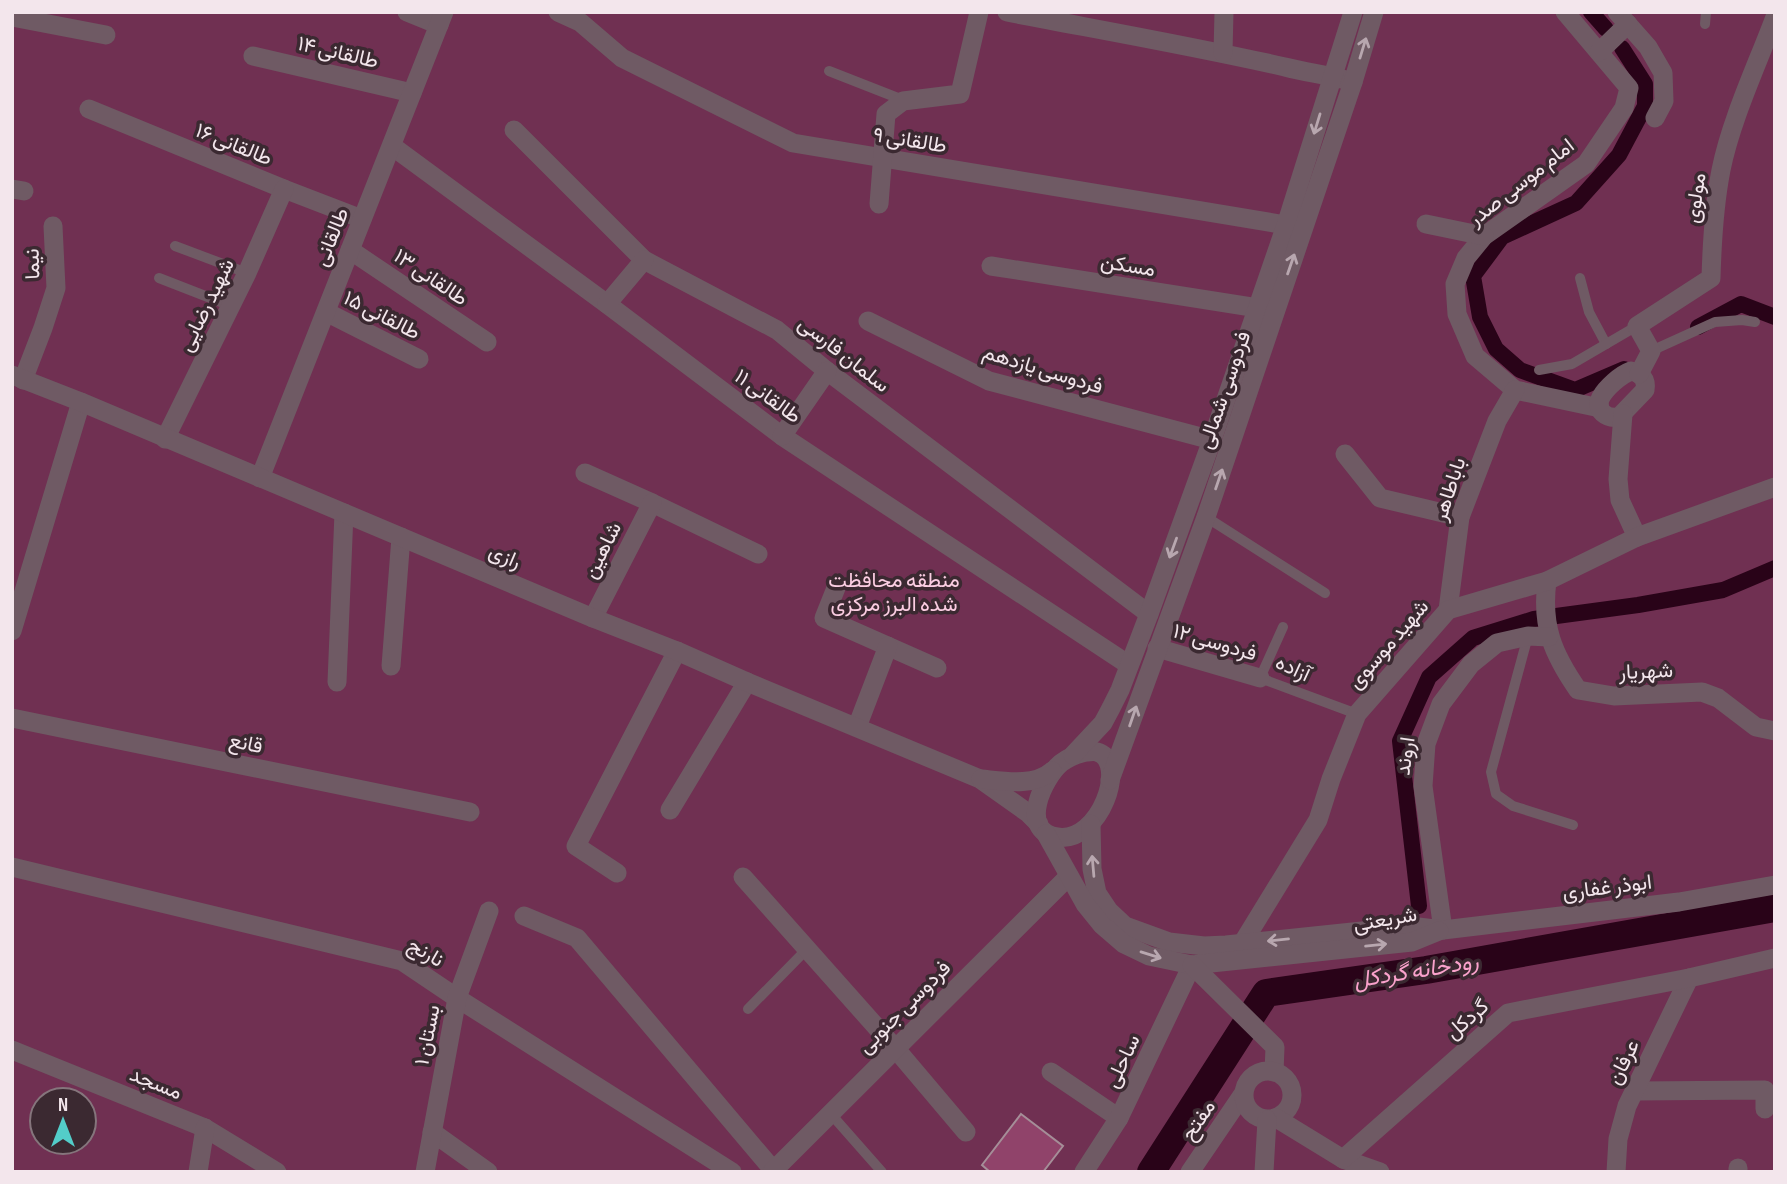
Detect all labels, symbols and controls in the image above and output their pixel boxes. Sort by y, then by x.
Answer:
street label: طالقانی ۱۴ [295,31,381,74]
one-way arrow [1358,37,1371,59]
one-way arrow [1310,113,1323,135]
street label: طالقانی ۱۶ [192,118,276,171]
street label: طالقانی ۹ [871,122,949,159]
street label: امام موسی صدر [1463,133,1580,233]
street label: مولوی [1680,171,1711,225]
street label: طالقانی [308,204,354,270]
street label: طالقانی ۱۳ [389,244,473,311]
street label: نیما [19,248,46,280]
street label: مسکن [1099,249,1157,282]
one-way arrow [1286,253,1298,275]
street label: شهید رضایی [173,254,240,356]
street label: طالقانی ۱۵ [339,286,424,345]
street label: سلمان فارسی [793,311,894,398]
street label: فردوسی شمالی [1193,328,1256,452]
street label: فردوسی یازدهم [979,339,1106,401]
street label: طالقانی ۱۱ [730,364,806,429]
street label: باباطاهر [1427,454,1471,525]
one-way arrow [1213,468,1226,490]
street label: شاهین [578,518,627,583]
one-way arrow [1166,537,1178,559]
street label: رازی [485,539,525,574]
park label: منطقه محافظت شده البرز مرکزی [828,568,960,617]
street label: شهید موسوی [1343,594,1434,694]
street label: فردوسی ۱۲ [1170,619,1260,666]
street label: آزاده [1271,650,1316,688]
street label: شهریار [1617,658,1674,685]
one-way arrow [1127,705,1140,727]
street label: قانع [227,728,265,760]
street label: اروند [1390,735,1421,777]
one-way arrow [1086,855,1099,878]
street label: ابوذر غفاری [1561,870,1653,905]
street label: شریعتی [1351,902,1419,937]
street label: نارنج [403,932,448,974]
one-way arrow [1267,934,1289,947]
one-way arrow [1364,939,1387,952]
water label: رودخانه گردکل [1352,947,1481,995]
one-way arrow [1140,950,1162,963]
street label: فردوسی جنوبی [853,956,956,1059]
street label: گردکل [1441,994,1494,1045]
street label: بستان ۱ [409,1003,446,1067]
street label: ساحلی [1099,1030,1146,1092]
street label: عرفان [1602,1036,1645,1089]
street label: مسجد [126,1062,186,1105]
north arrow [28,1086,98,1156]
text: N [58,1094,68,1117]
street label: مفتح [1176,1095,1222,1146]

